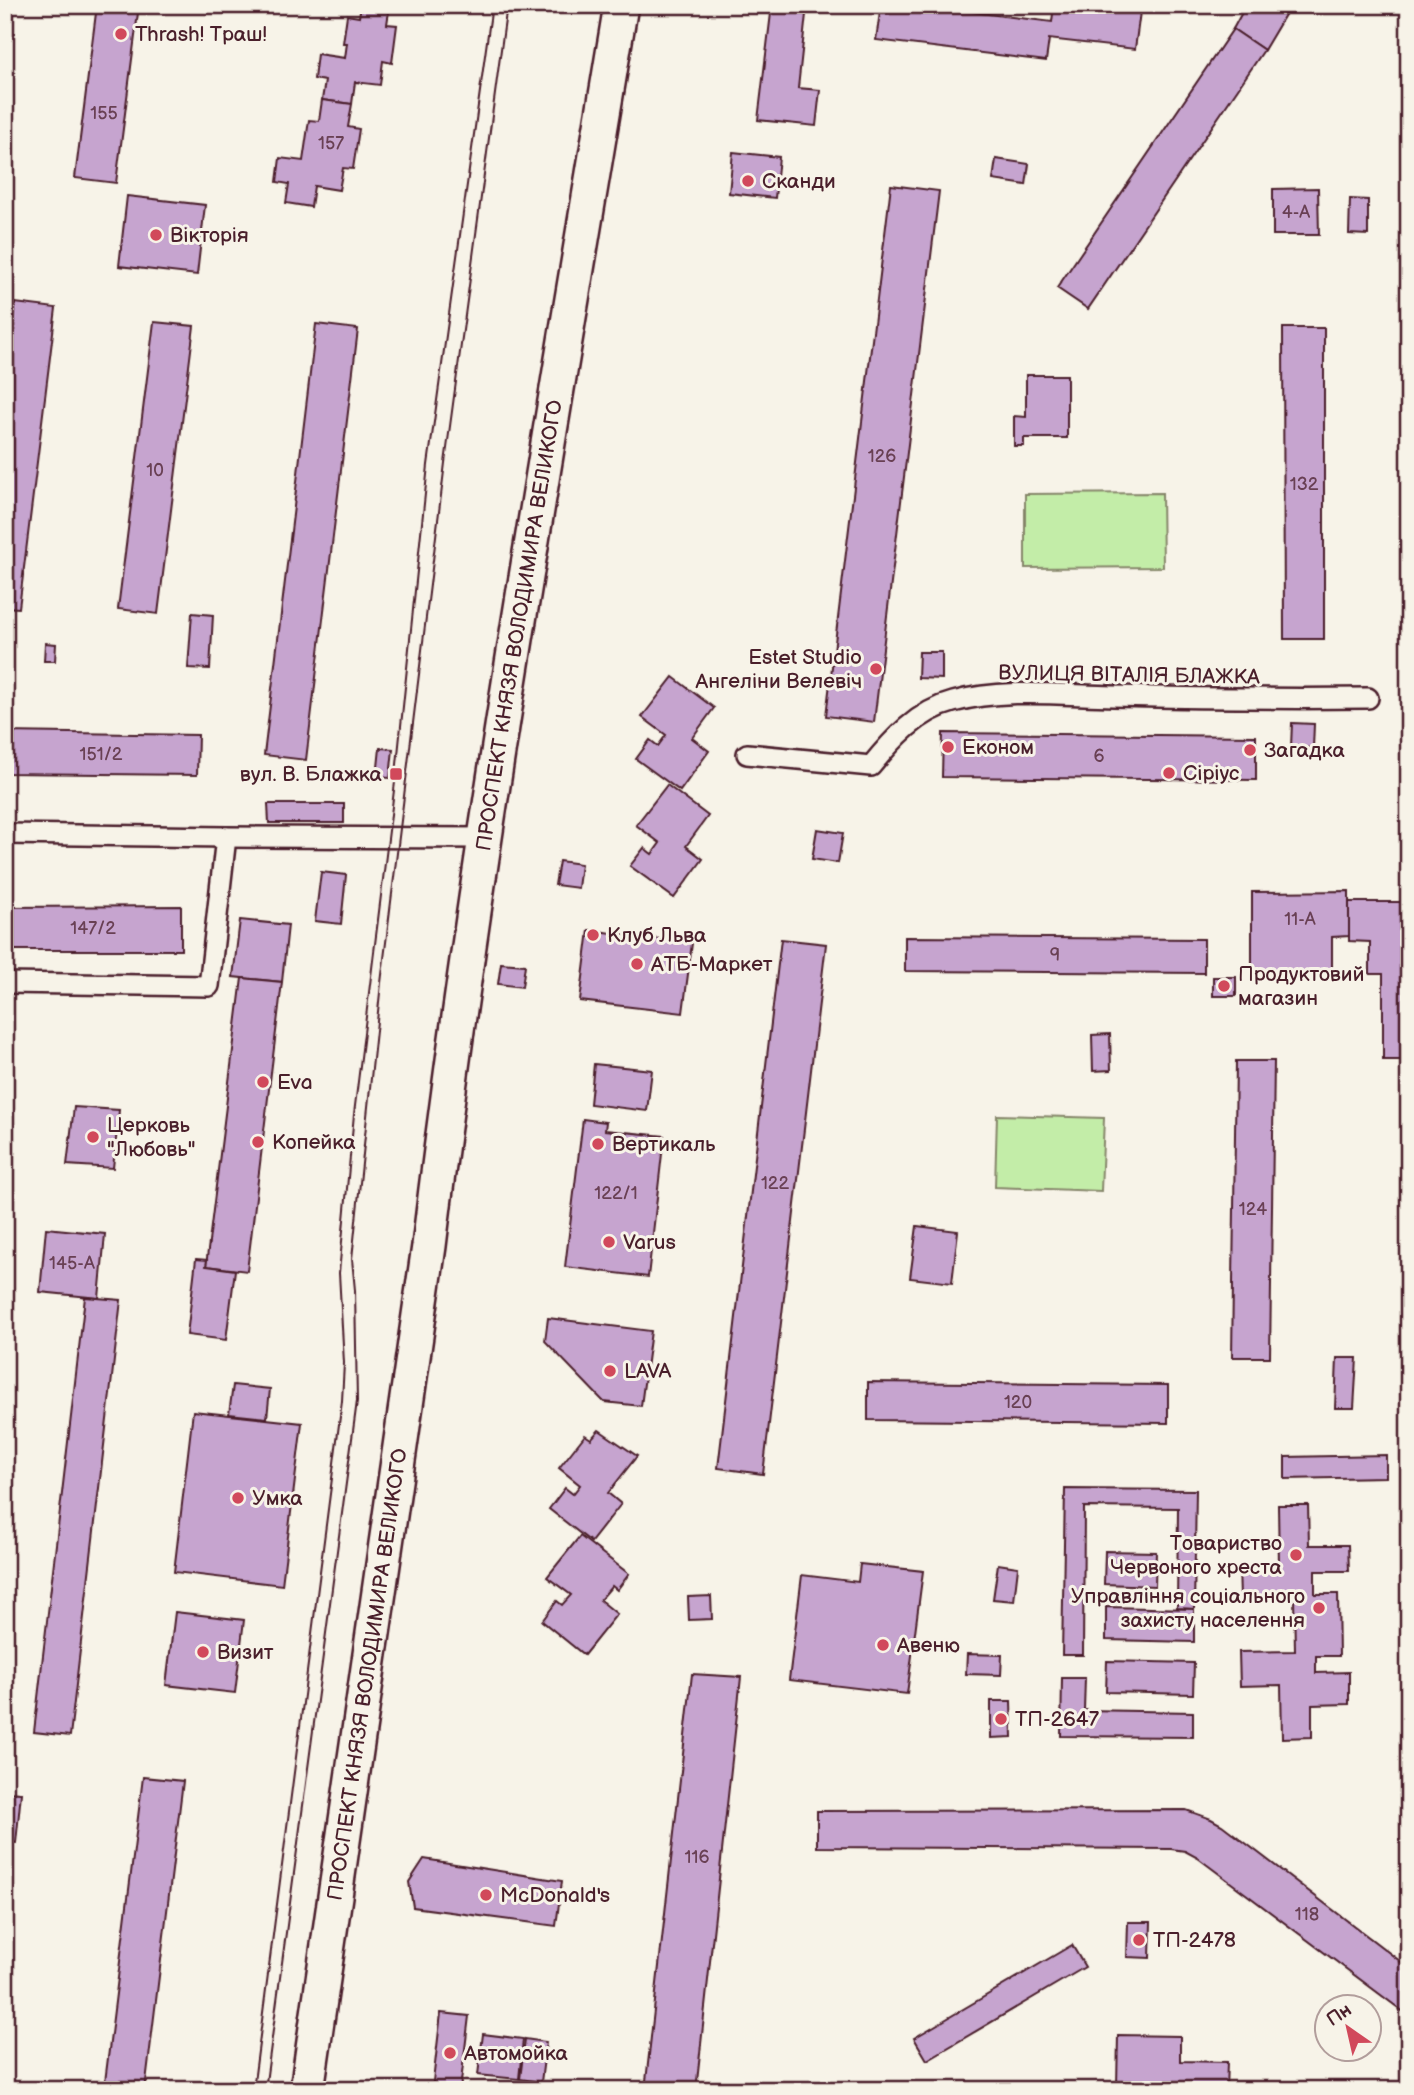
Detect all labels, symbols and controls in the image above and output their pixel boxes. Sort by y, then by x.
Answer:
place label: Thrash! Траш! [135,22,267,47]
marker: Thrash! Траш! [113,26,129,42]
house number: 155 [90,103,118,124]
house number: 157 [318,133,344,154]
place label: Сканди [762,169,836,194]
marker: Сканди [740,173,756,189]
house number: 4-А [1282,202,1310,223]
place label: Вікторія [170,223,249,248]
marker: Вікторія [148,227,164,243]
street label: ПРОСПЕКТ КНЯЗЯ ВОЛОДИМИРА ВЕЛИКОГО [471,398,567,853]
house number: 126 [868,446,896,467]
house number: 10 [146,460,164,481]
house number: 132 [1290,474,1319,495]
place label: Estet Studio Ангеліни Велевіч [694,645,862,694]
street label: ВУЛИЦЯ ВІТАЛІЯ БЛАЖКА [998,660,1260,690]
marker: Estet Studio Ангеліни Велевіч [868,661,884,677]
place label: Економ [962,735,1034,760]
place label: Загадка [1264,738,1345,763]
marker: Економ [940,739,956,755]
marker: Загадка [1242,742,1258,758]
house number: 151/2 [79,744,123,765]
house number: 6 [1094,746,1105,767]
place label: Сіріус [1183,761,1239,786]
place label: вул. В. Блажка [240,762,383,787]
marker: Сіріус [1161,765,1177,781]
marker: вул. В. Блажка [388,766,404,782]
house number: 11-А [1284,909,1316,930]
house number: 147/2 [70,918,116,939]
place label: Клуб Льва [607,923,707,948]
marker: Клуб Льва [585,927,601,943]
house number: 9 [1050,945,1060,966]
place label: АТБ-Маркет [650,952,773,977]
marker: АТБ-Маркет [629,956,645,972]
place label: Продуктовий магазин [1238,962,1365,1011]
marker: Продуктовий магазин [1216,978,1232,994]
place label: Eva [277,1070,313,1095]
marker: Eva [255,1074,271,1090]
place label: Церковь "Любовь" [107,1113,196,1162]
marker: Церковь "Любовь" [85,1129,101,1145]
place label: Копейка [272,1130,356,1155]
place label: Вертикаль [612,1132,716,1157]
marker: Копейка [250,1134,266,1150]
marker: Вертикаль [590,1136,606,1152]
house number: 122 [761,1173,789,1194]
house number: 122/1 [594,1183,638,1204]
house number: 124 [1239,1199,1267,1220]
place label: Varus [623,1230,676,1255]
marker: Varus [601,1234,617,1250]
house number: 145-А [49,1253,95,1274]
place label: LAVA [624,1359,671,1384]
marker: LAVA [602,1363,618,1379]
house number: 120 [1004,1392,1032,1413]
street label: ПРОСПЕКТ КНЯЗЯ ВОЛОДИМИРА ВЕЛИКОГО [322,1447,412,1902]
place label: Умка [252,1486,303,1511]
marker: Умка [230,1490,246,1506]
place label: Товариство Червоного хреста [1110,1531,1283,1580]
marker: Товариство Червоного хреста [1288,1547,1304,1563]
place label: Управління соціального захисту населення [1071,1584,1305,1633]
marker: Управління соціального захисту населення [1311,1600,1327,1616]
place label: Авеню [896,1633,960,1658]
marker: Авеню [875,1637,891,1653]
place label: Визит [217,1640,274,1665]
marker: Визит [195,1644,211,1660]
place label: ТП-2647 [1015,1707,1100,1732]
marker: ТП-2647 [993,1711,1009,1727]
house number: 116 [685,1847,709,1868]
place label: McDonald's [500,1883,610,1908]
marker: McDonald's [478,1887,494,1903]
house number: 118 [1295,1904,1319,1925]
place label: ТП-2478 [1153,1928,1236,1953]
marker: ТП-2478 [1131,1932,1147,1948]
north arrow [1312,1994,1382,2064]
text: Пн [1322,1999,1356,2032]
place label: Автомойка [463,2041,569,2066]
marker: Автомойка [442,2045,458,2061]

